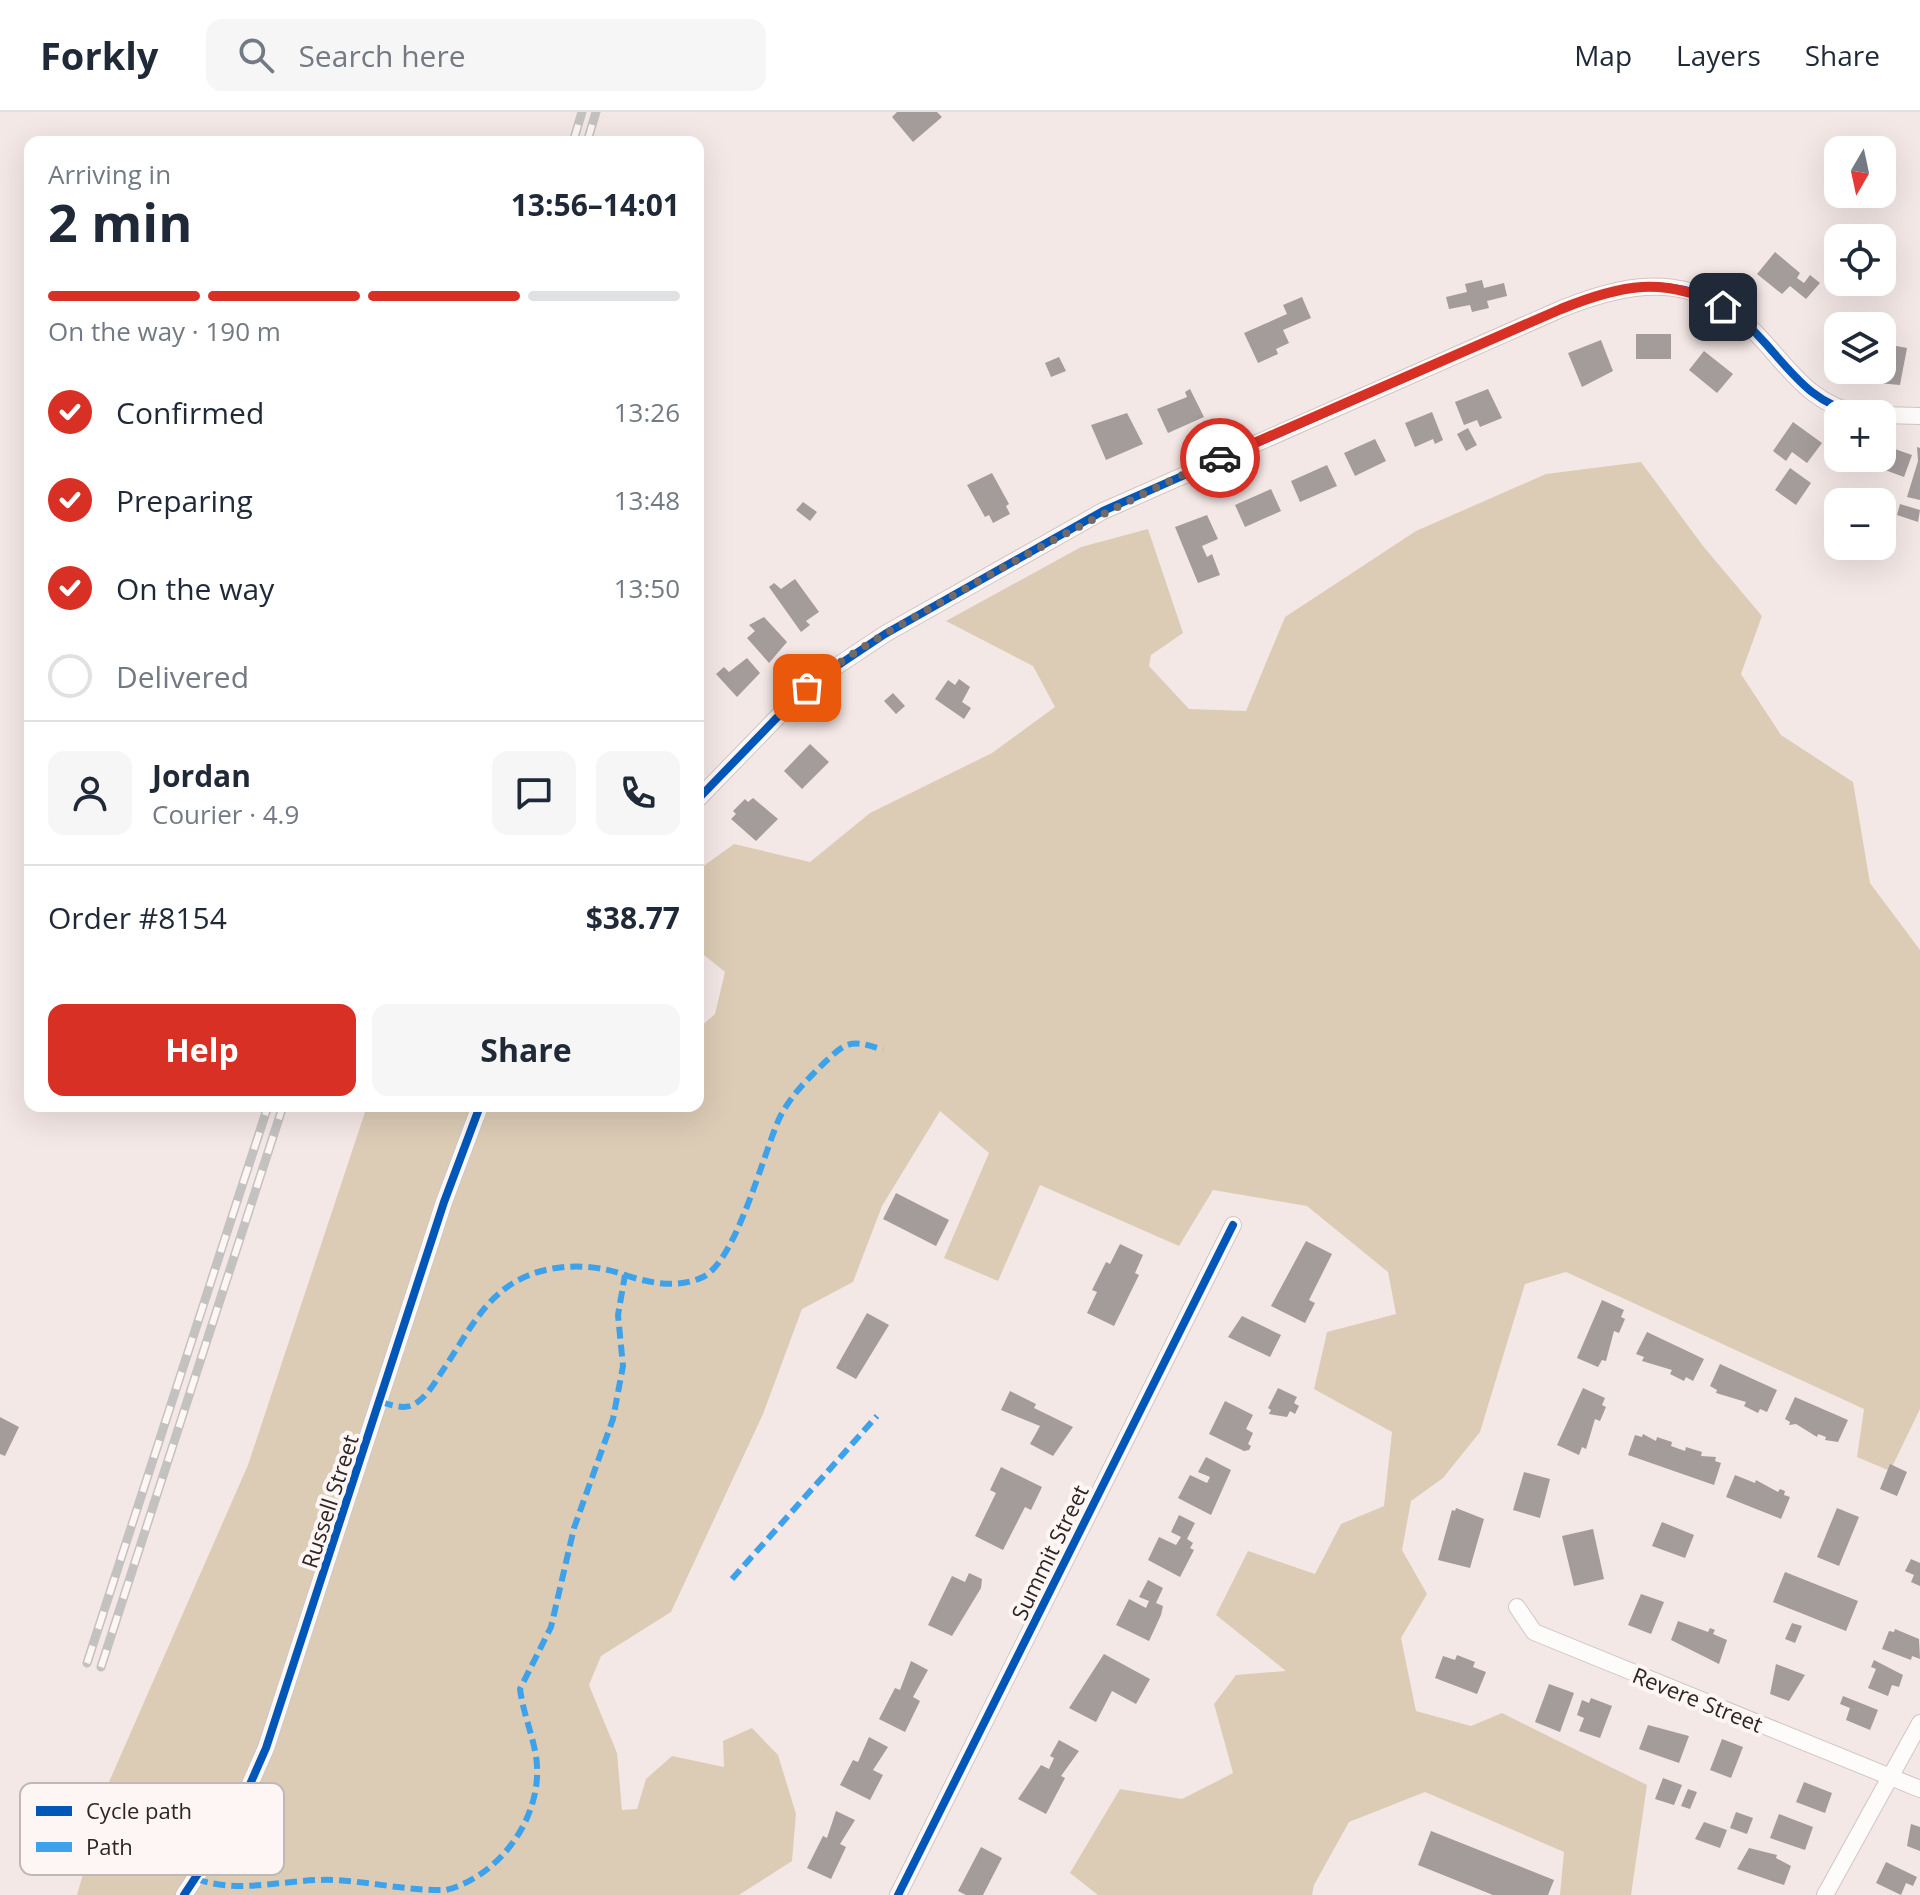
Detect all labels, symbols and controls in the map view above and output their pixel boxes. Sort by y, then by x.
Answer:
search box [206,19,766,91]
text: Forkly [40,29,158,81]
icon: search [234,33,278,77]
text: Search here [298,35,466,76]
text: Map [1574,36,1632,74]
text: Layers [1676,36,1761,74]
text: Share [1805,36,1880,74]
north arrow [1824,136,1896,208]
map controls [1824,136,1896,560]
text: Arriving in [48,156,171,192]
text: 13:56–14:01 [511,184,680,225]
text: 2 min [48,186,192,257]
button: locate [1824,224,1896,296]
pin [1689,273,1757,341]
icon: home [1701,285,1745,329]
button: layers [1824,312,1896,384]
text: On the way · 190 m [48,313,281,349]
icon: check [48,390,92,434]
text: Confirmed [116,392,264,433]
text: 13:26 [614,394,680,430]
button: + [1824,400,1896,472]
courier [1180,418,1260,498]
icon: car [1198,436,1242,480]
icon: check [48,478,92,522]
text: Preparing [116,480,253,521]
text: 13:48 [614,482,680,518]
button: − [1824,488,1896,560]
icon: check [48,566,92,610]
text: On the way [116,568,274,609]
text: 13:50 [614,570,680,606]
pin [773,654,841,722]
text: Delivered [116,656,249,697]
icon: bag [785,666,829,710]
button: person [48,751,132,835]
button: chat [492,751,576,835]
button: phone [596,751,680,835]
text: Jordan [152,755,251,796]
text: Courier · 4.9 [152,796,299,832]
text: Order #8154 [48,897,227,938]
text: $38.77 [586,897,680,938]
button: Help [48,1004,356,1096]
button: Share [372,1004,680,1096]
street label: Russell Street [293,1430,365,1572]
street label: Summit Street [1003,1479,1095,1625]
street label: Revere Street [1629,1659,1768,1739]
legend [20,1783,284,1875]
text: Cycle path [86,1795,192,1825]
text: Path [86,1831,133,1861]

